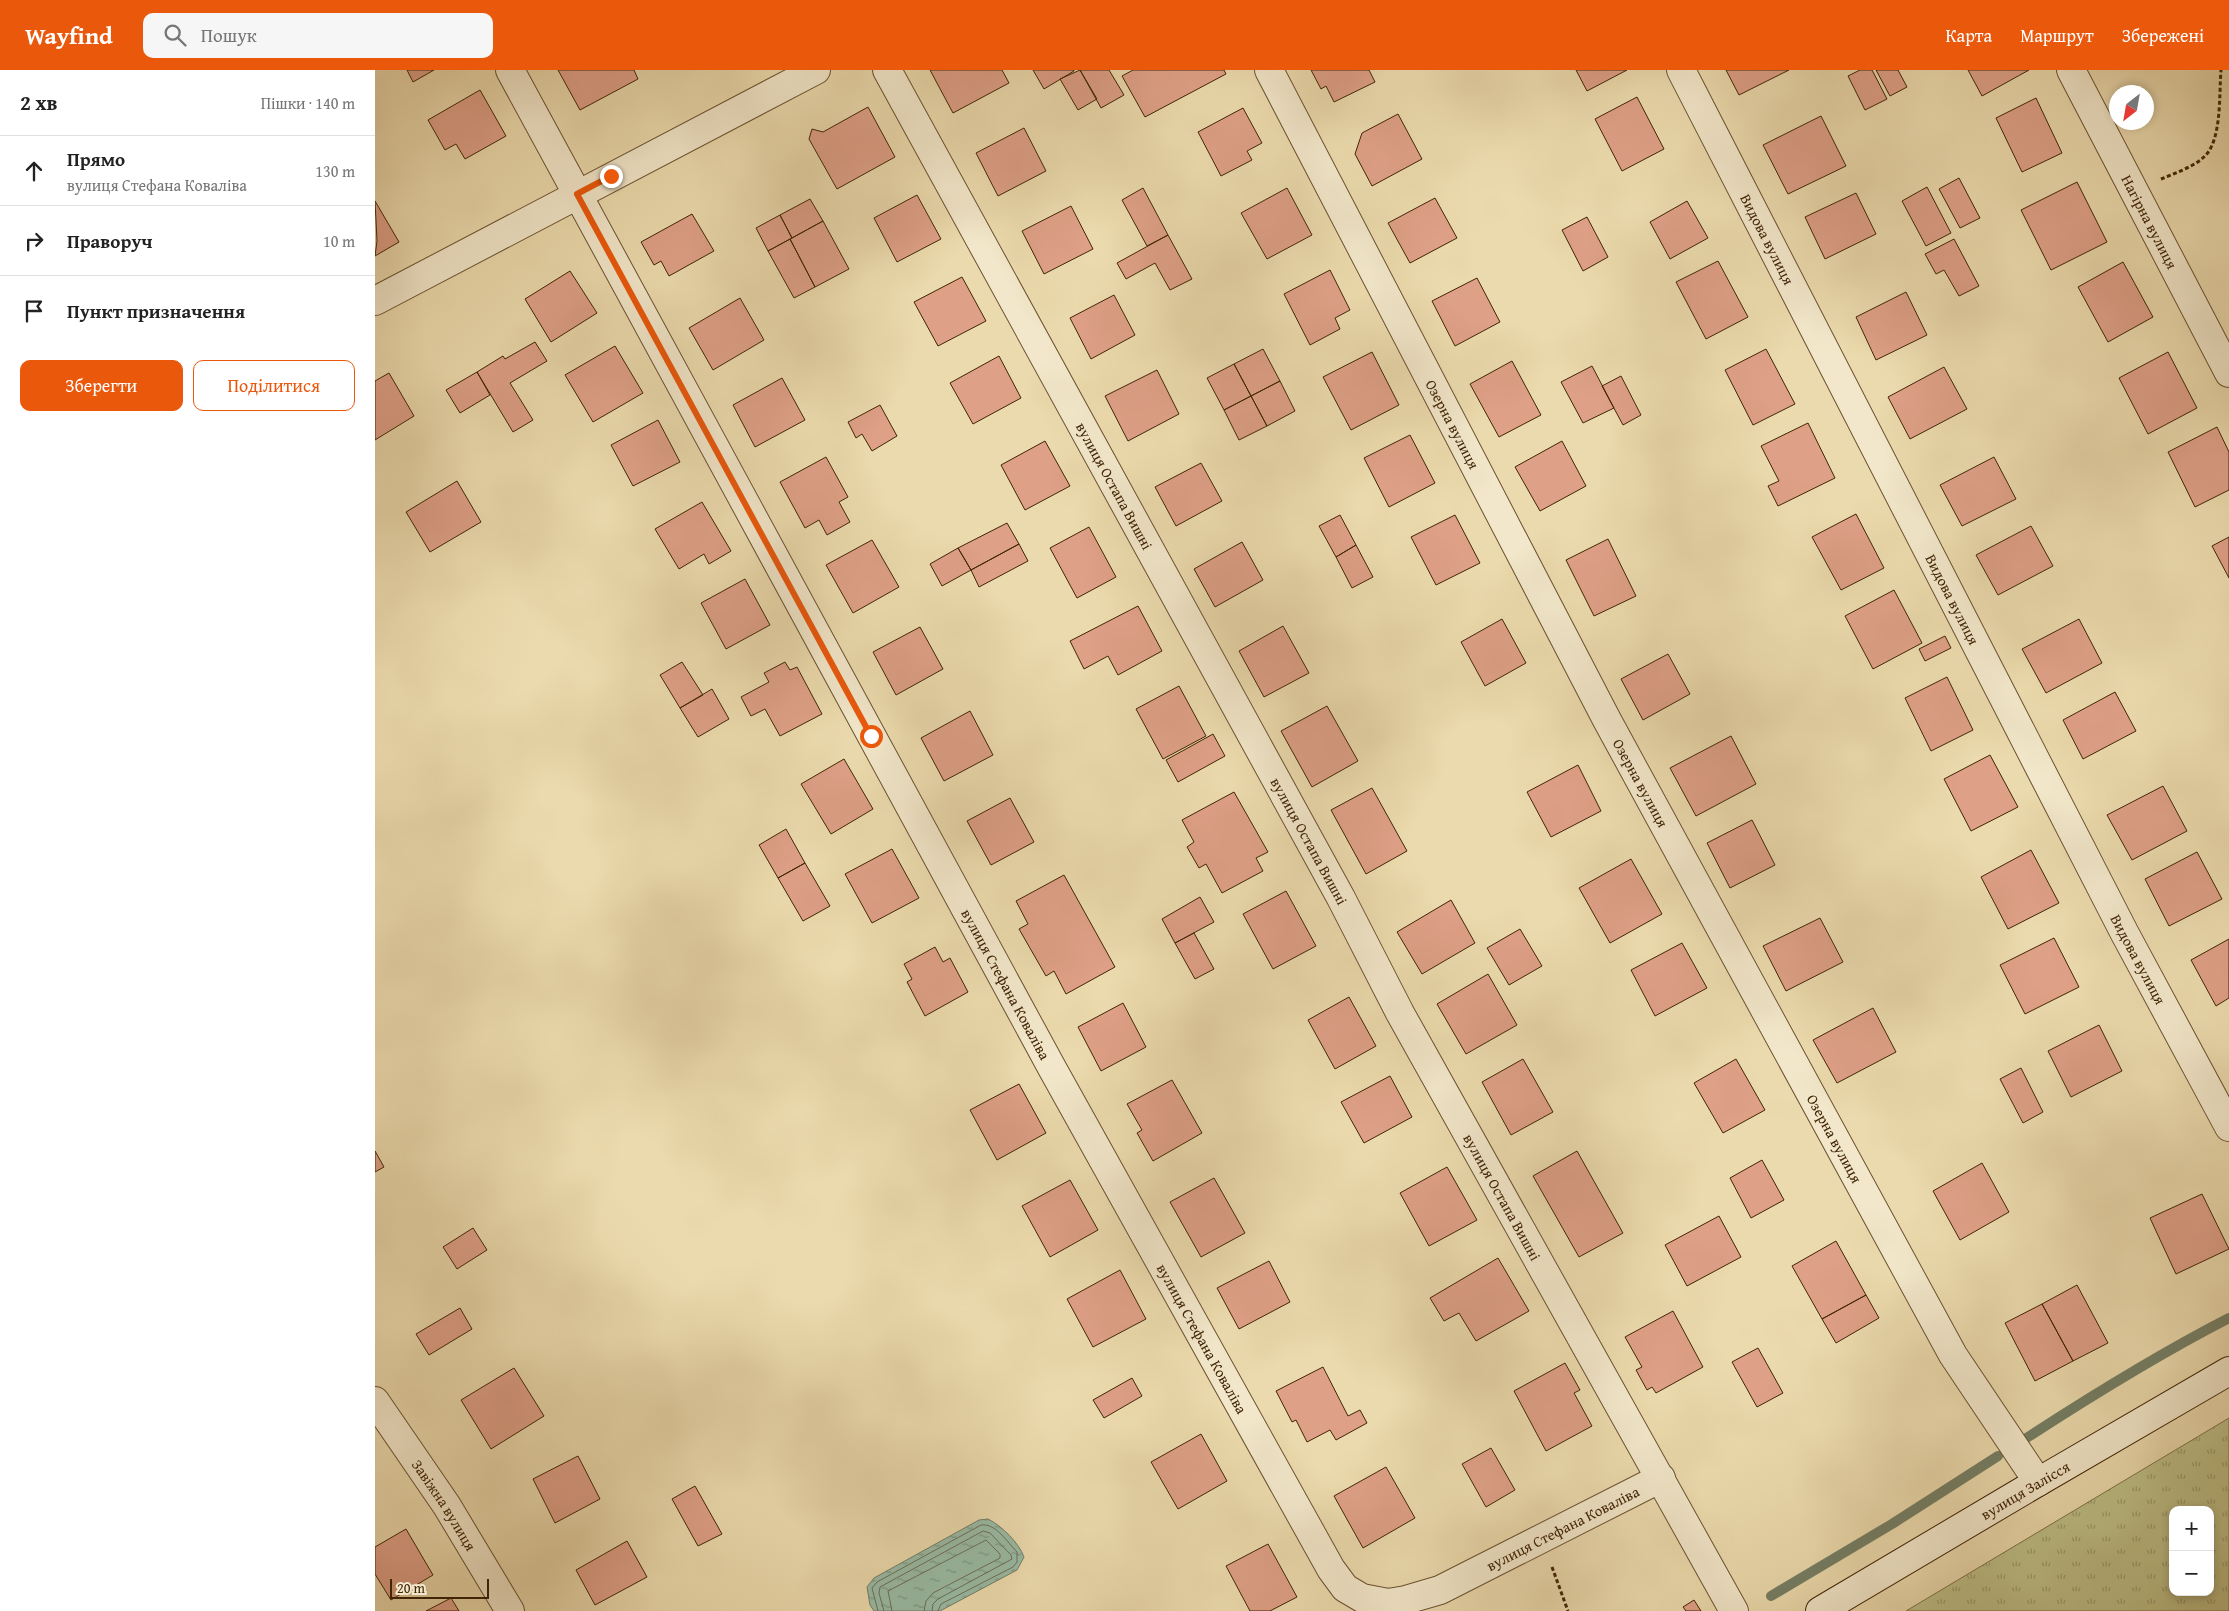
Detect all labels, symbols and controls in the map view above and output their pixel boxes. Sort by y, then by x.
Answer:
search box [143,13,493,58]
text: Wayfind [25,18,113,53]
icon: search [161,21,189,49]
text: Пошук [201,21,257,49]
text: Карта [1946,22,1992,49]
text: Маршрут [2020,22,2094,49]
text: Збережені [2122,22,2204,49]
north arrow [2109,85,2154,130]
text: 2 хв [20,87,58,118]
text: Пішки · 140 m [261,91,355,115]
text: Прямо [67,145,125,173]
icon: ahead [20,157,48,185]
text: 130 m [315,159,355,183]
route end [600,165,623,188]
street label: Нагірна вулиця [2117,171,2183,273]
text: вулиця Стефана Коваліва [67,173,247,197]
street label: Видова вулиця [1736,190,1800,288]
icon: right [20,227,48,255]
text: Праворуч [67,227,152,255]
text: 10 m [323,229,355,253]
icon: arrive [20,297,48,325]
text: Пункт призначення [67,297,245,325]
button: Зберегти [20,360,183,411]
button: Поділитися [193,360,355,411]
street label: Озерна вулиця [1421,376,1485,473]
street label: вулиця Остапа Вишні [1071,418,1158,553]
street label: Видова вулиця [1921,550,1985,649]
route start [860,725,883,748]
street label: Озерна вулиця [1608,735,1674,831]
street label: вулиця Остапа Вишні [1266,773,1353,908]
street label: вулиця Стефана Коваліва [957,905,1056,1064]
street label: Видова вулиця [2106,910,2172,1008]
street label: Озерна вулиця [1802,1090,1868,1187]
street label: вулиця Остапа Вишні [1459,1129,1547,1264]
street label: вулиця Стефана Коваліва [1152,1259,1253,1418]
street label: Завіжна вулиця [407,1455,482,1555]
street label: вулиця Залісся [1976,1455,2074,1524]
street label: вулиця Стефана Коваліва [1483,1480,1643,1575]
map controls [2169,1506,2214,1596]
button: + [2169,1506,2214,1551]
button: − [2169,1551,2214,1596]
scale bar [390,1576,489,1599]
text: 20 m [397,1578,425,1598]

